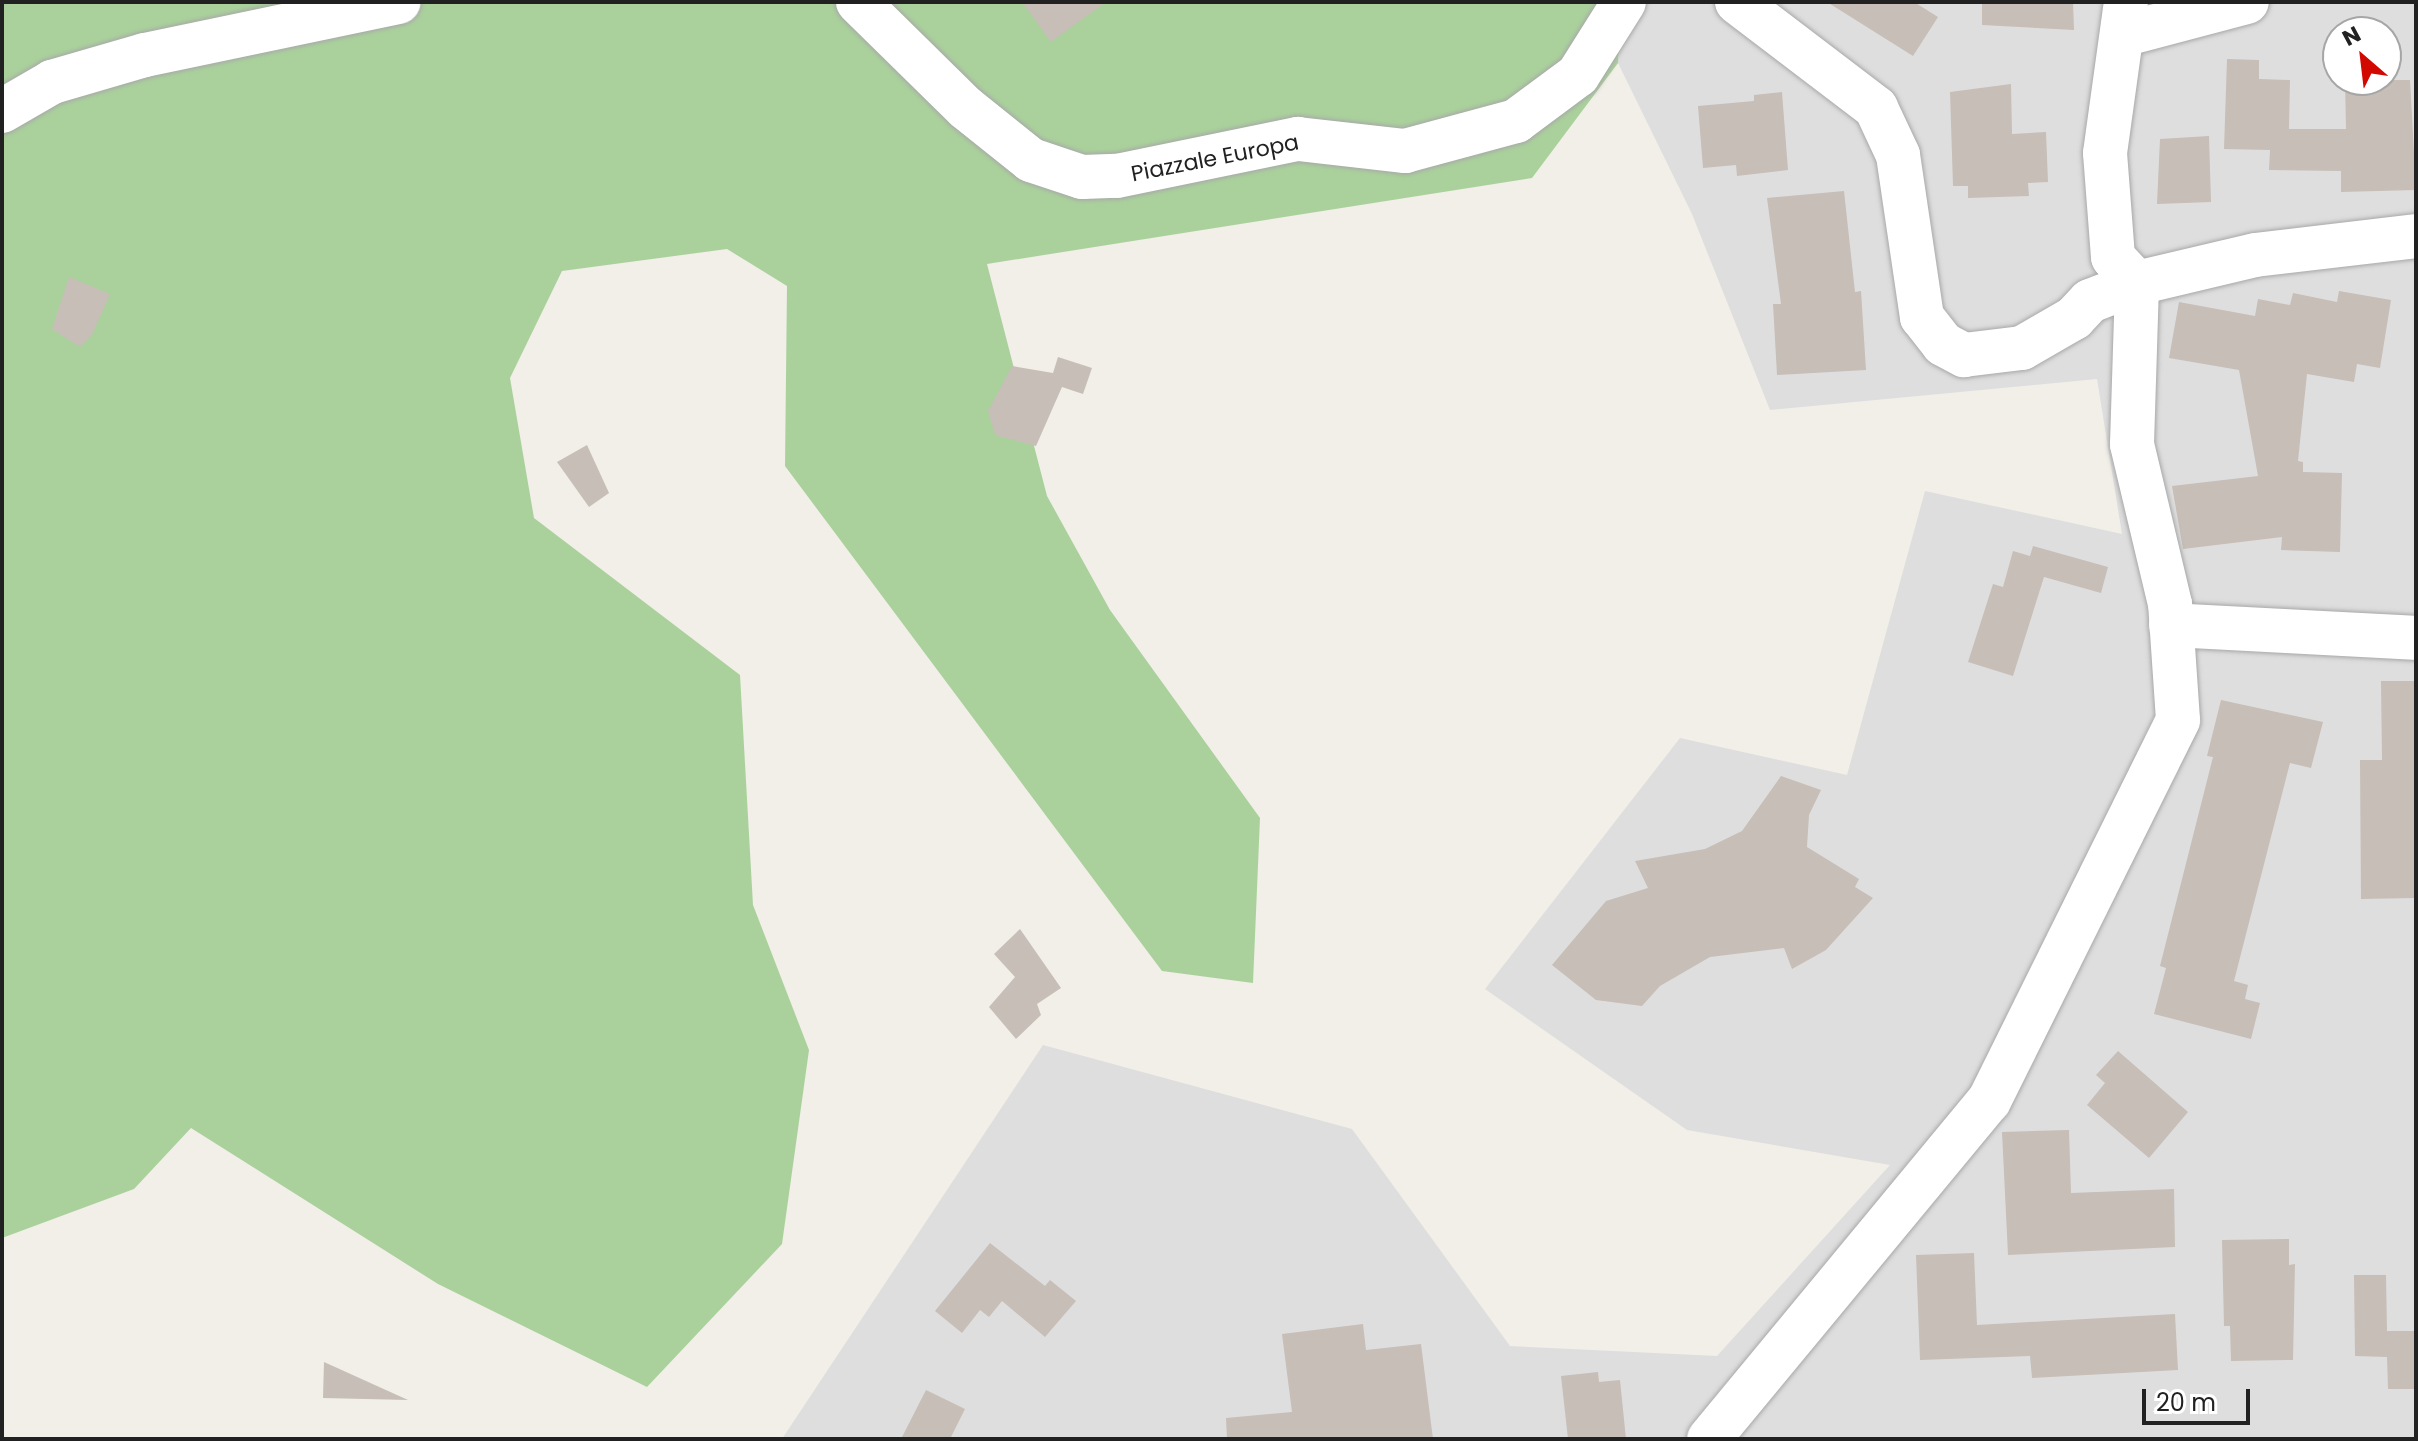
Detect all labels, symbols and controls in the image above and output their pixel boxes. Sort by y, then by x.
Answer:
north arrow [2322,16,2402,96]
text: N [2337,19,2366,54]
street label: Piazzale Europa [1129,129,1301,187]
scale bar [2146,1373,2254,1423]
text: 20 m [2156,1386,2216,1419]

